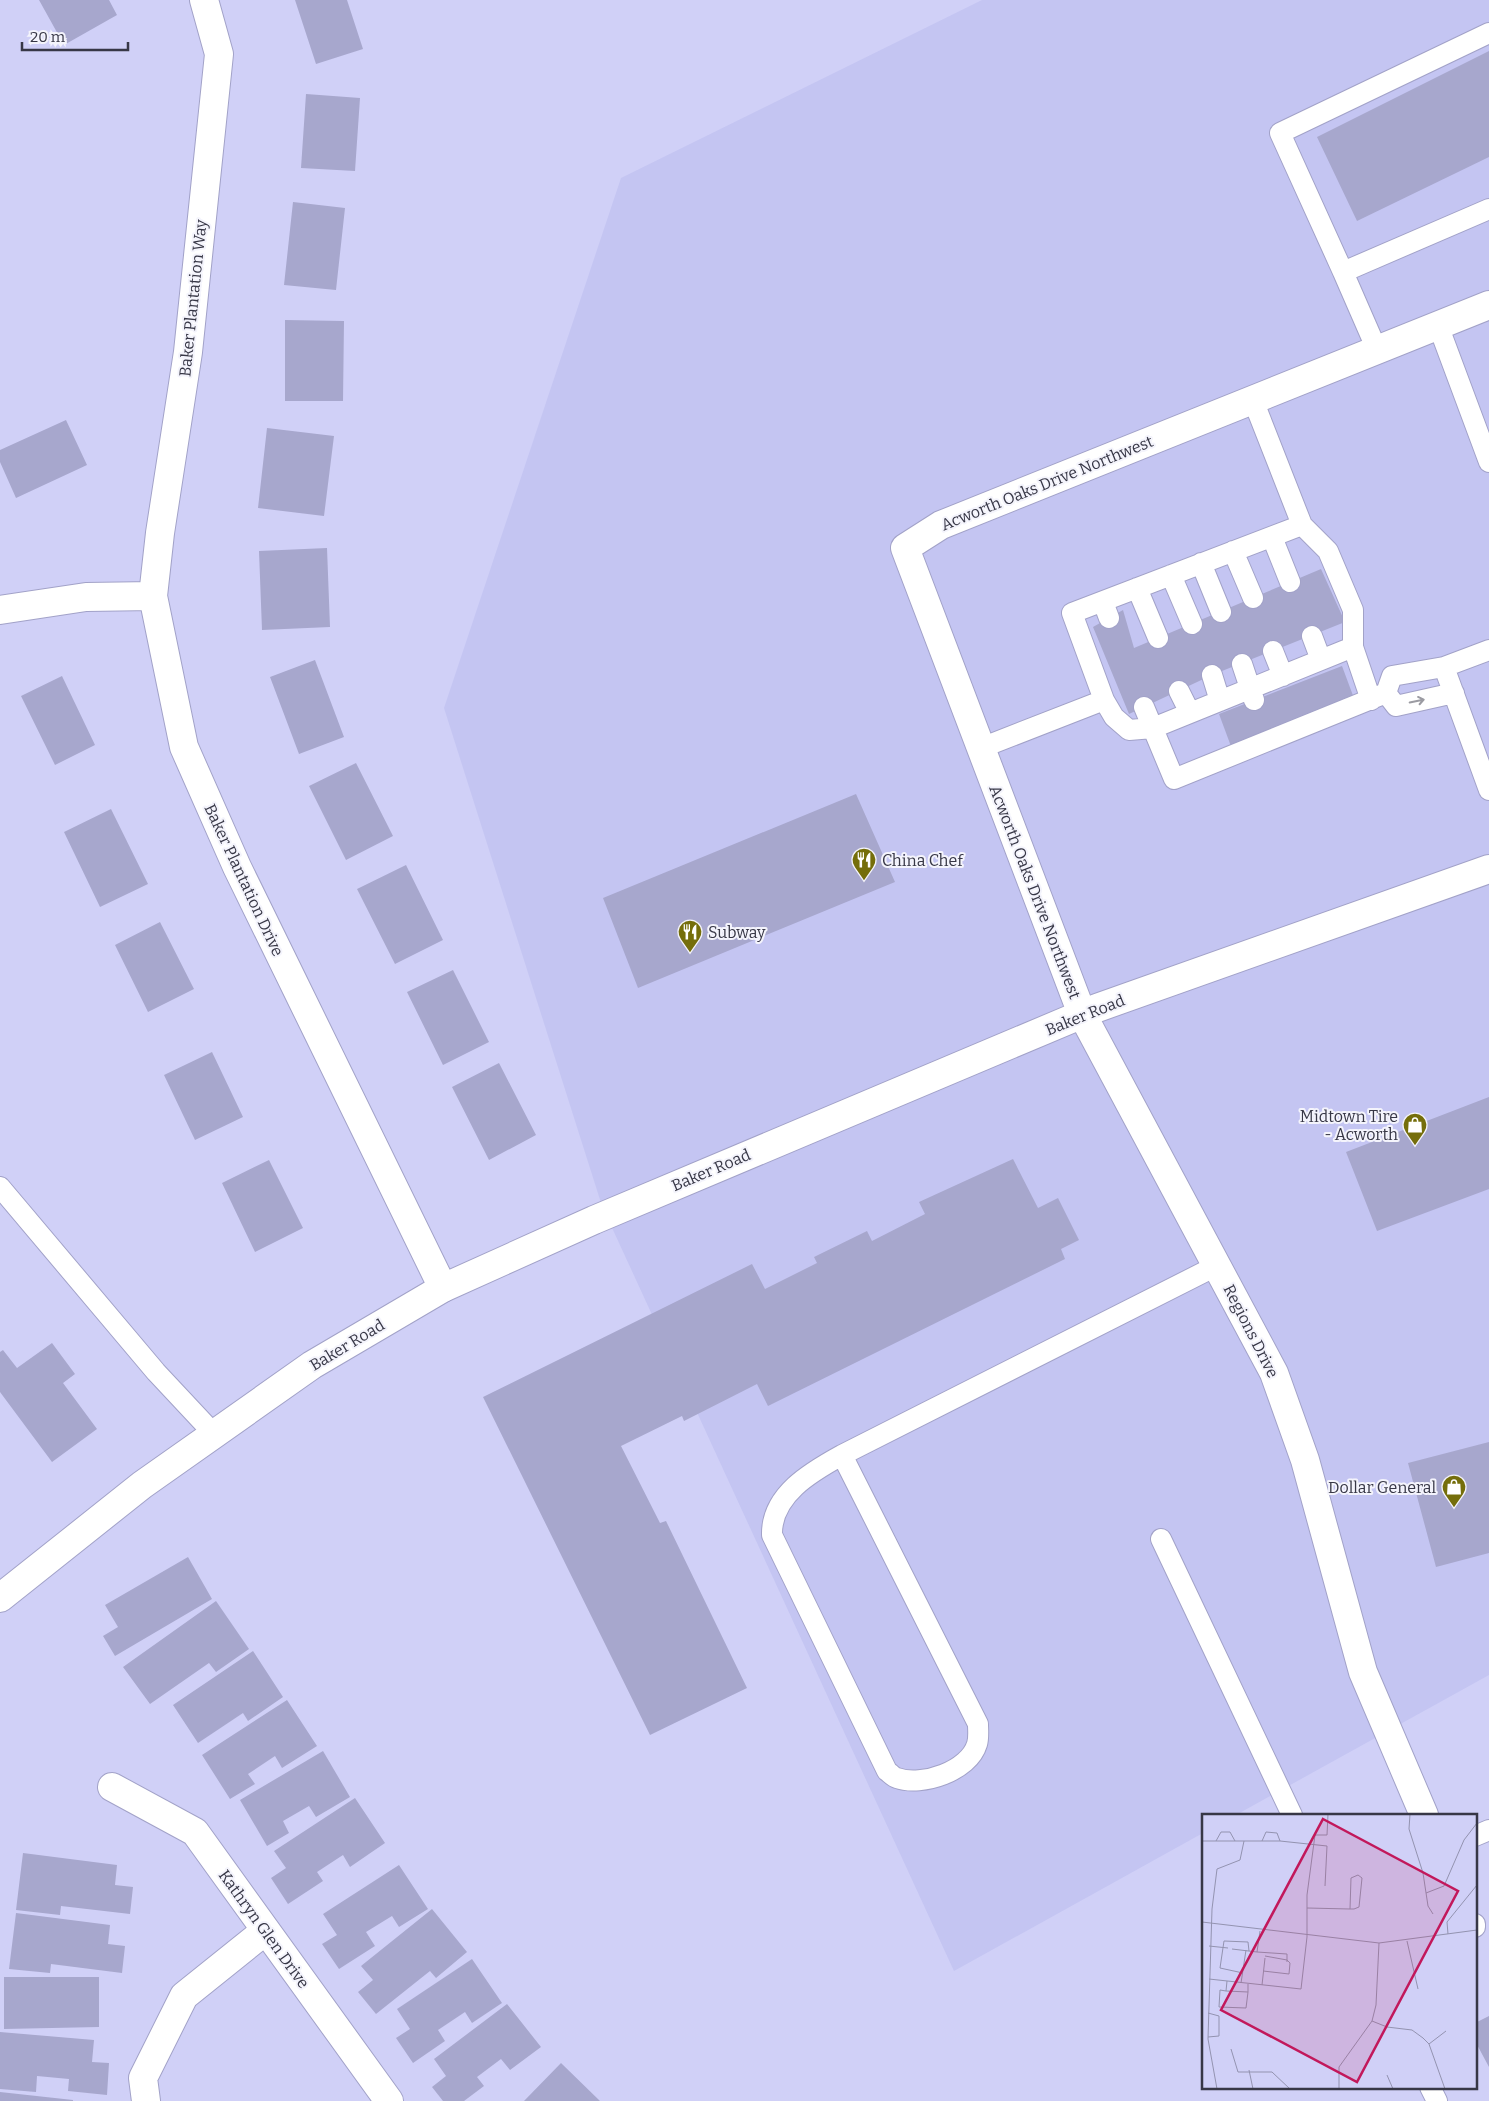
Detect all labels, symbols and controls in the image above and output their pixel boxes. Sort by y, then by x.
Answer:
scale bar [22,20,129,52]
text: 20 m [30,28,66,46]
street label: Baker Plantation Way [175,218,211,378]
street label: Acworth Oaks Drive Northwest [938,432,1156,534]
one-way arrow [1408,696,1424,706]
street label: Acworth Oaks Drive Northwest [985,782,1085,1002]
street label: Baker Plantation Drive [200,801,288,959]
restaurant icon: China Chef [851,847,877,881]
place label: China Chef [882,851,964,870]
restaurant icon: Subway [677,919,703,953]
place label: Subway [708,923,766,942]
street label: Baker Road [1043,990,1128,1040]
place label: Midtown Tire - Acworth [1300,1107,1398,1144]
shop icon: Midtown Tire - Acworth [1402,1112,1428,1146]
street label: Baker Road [669,1145,754,1195]
street label: Regions Drive [1219,1281,1283,1381]
street label: Baker Road [306,1315,388,1375]
shop icon: Dollar General [1441,1474,1467,1508]
place label: Dollar General [1328,1478,1436,1497]
inset map [1202,1814,1476,2088]
street label: Kathryn Glen Drive [215,1866,313,1992]

